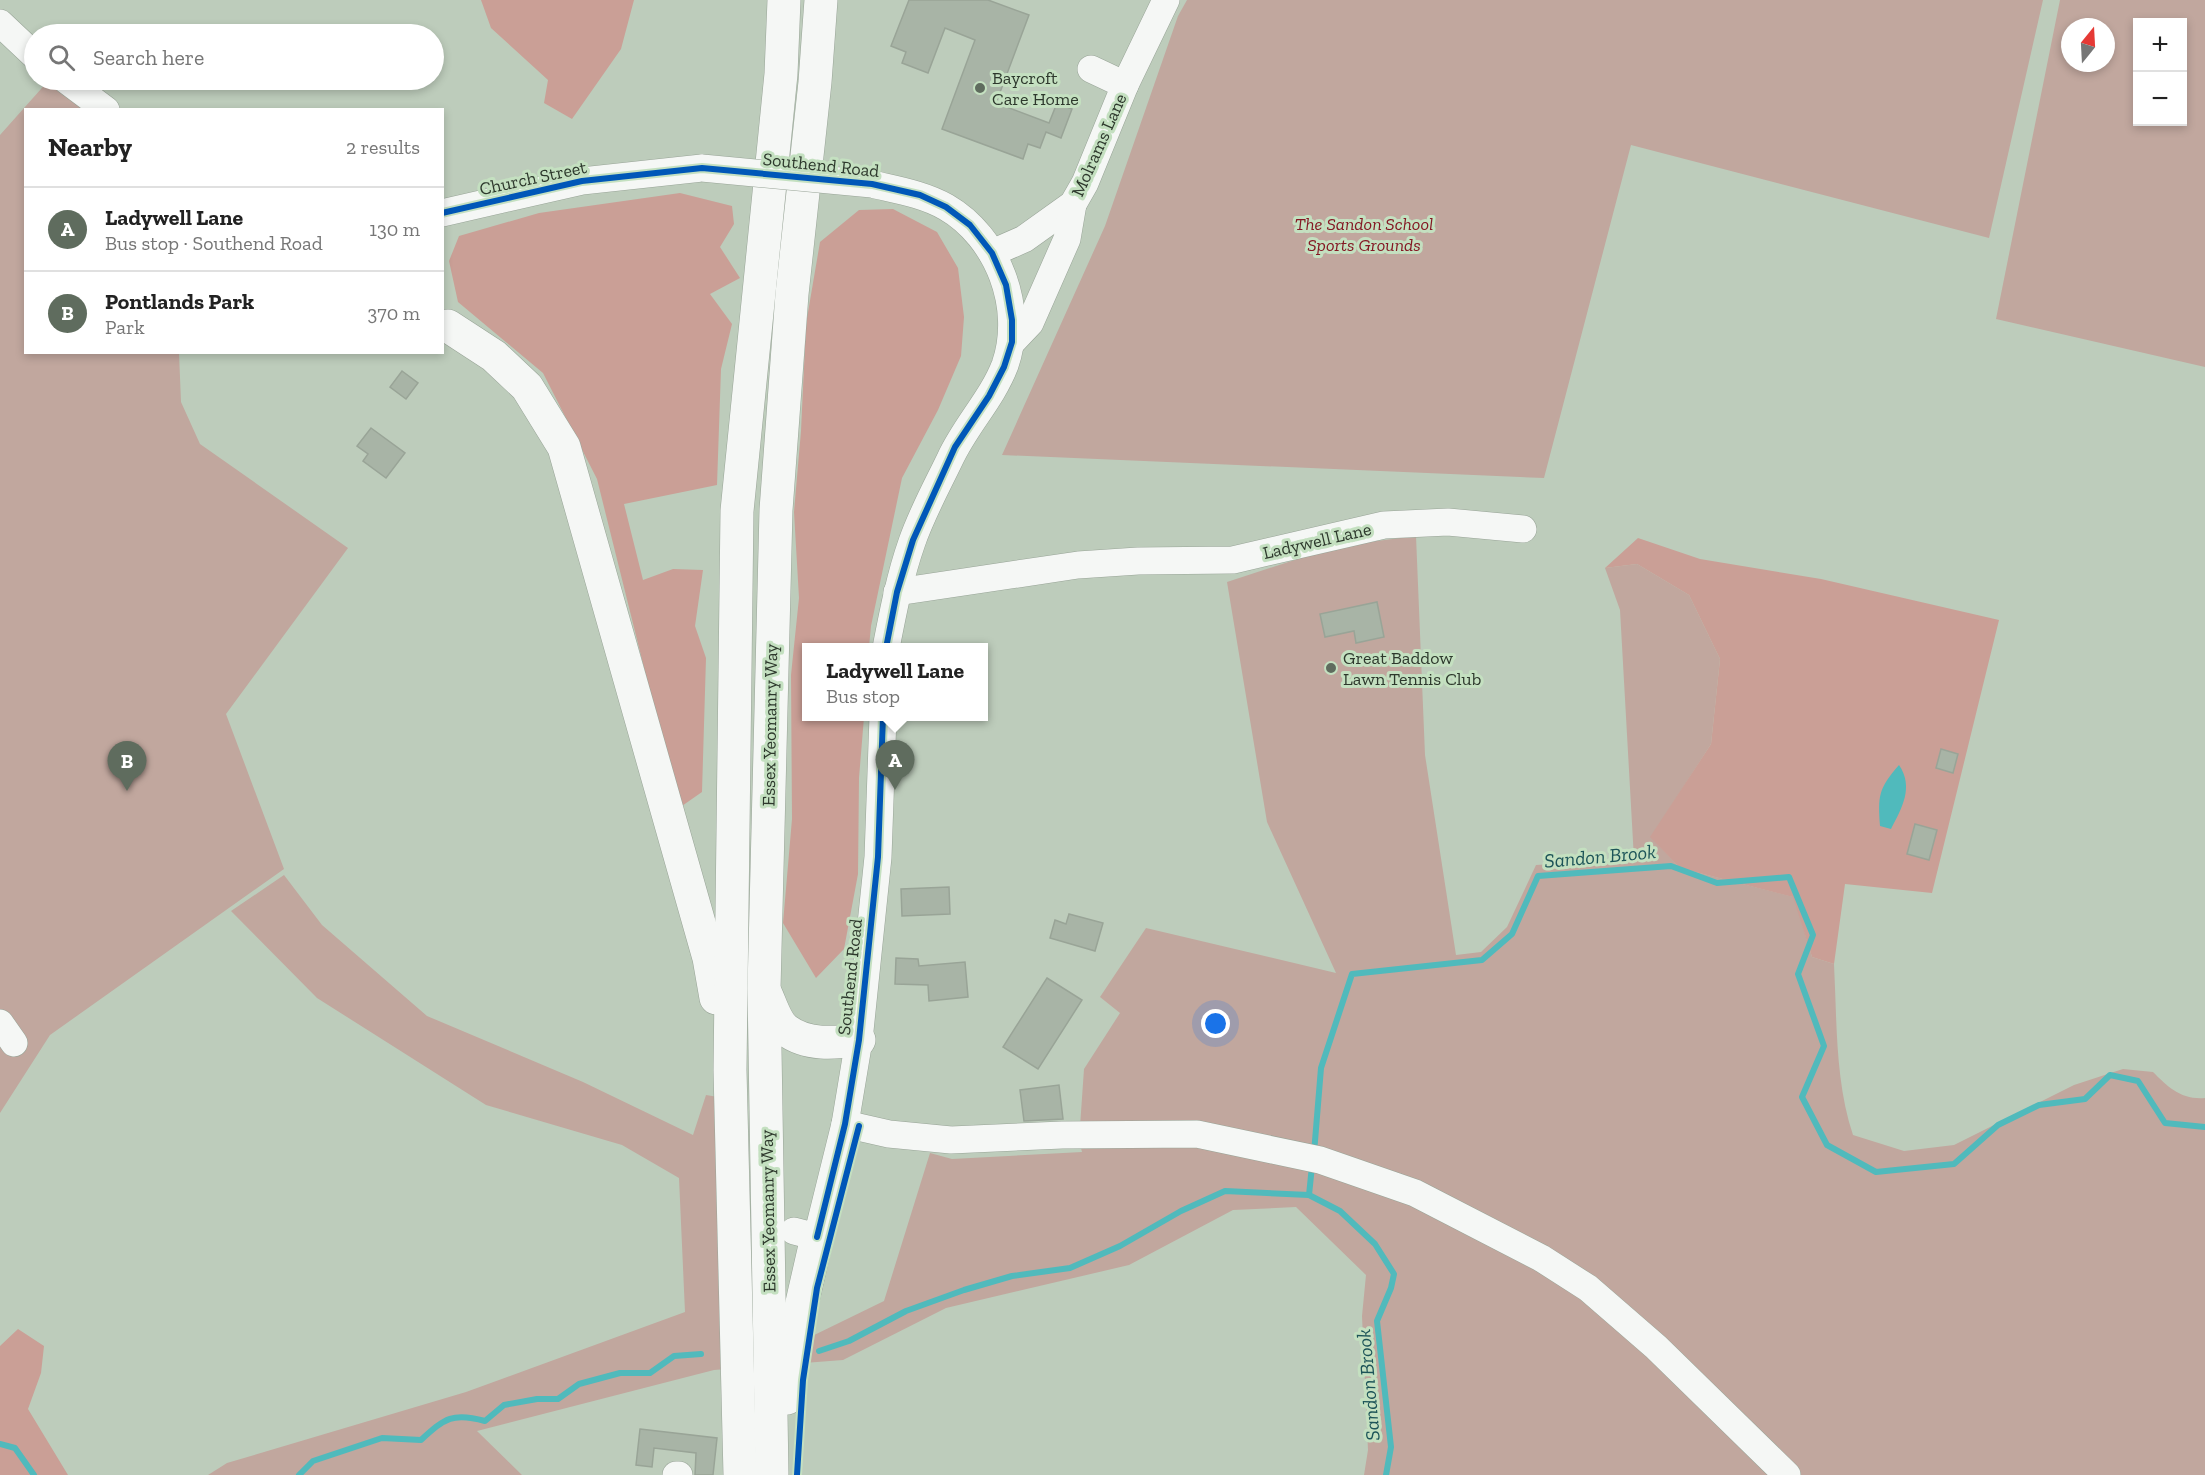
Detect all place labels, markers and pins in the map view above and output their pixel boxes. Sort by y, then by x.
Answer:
place label: Baycroft Care Home [992,67,1079,110]
marker: Baycroft Care Home [973,81,987,95]
place label: Great Baddow Lawn Tennis Club [1343,647,1481,690]
marker: Great Baddow Lawn Tennis Club [1324,661,1338,675]
pin: A [876,740,914,790]
pin: B [108,742,146,791]

